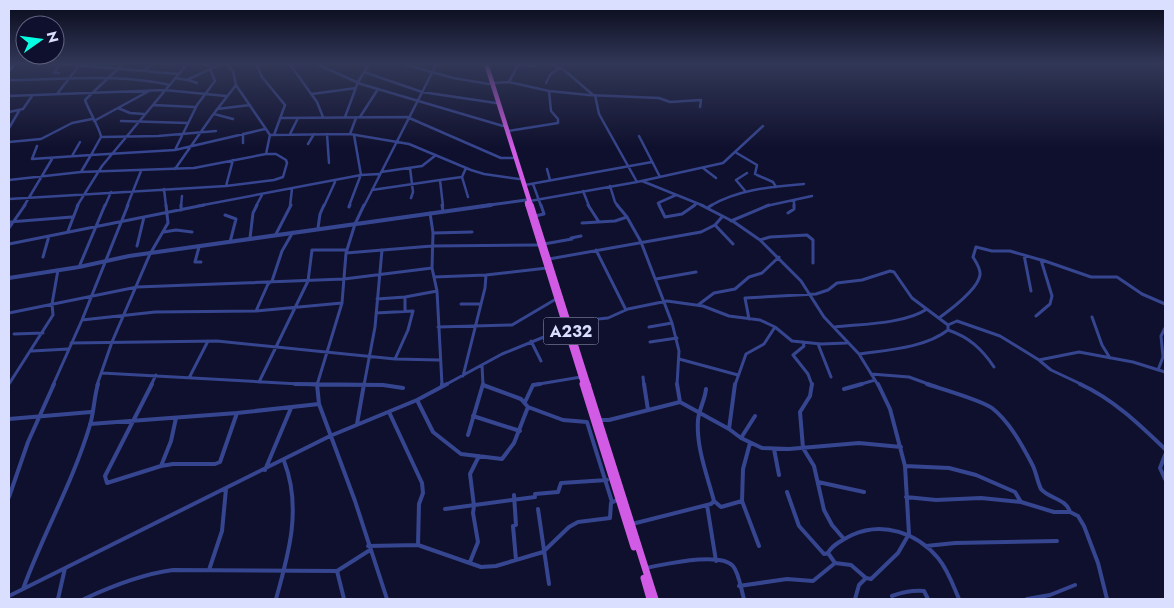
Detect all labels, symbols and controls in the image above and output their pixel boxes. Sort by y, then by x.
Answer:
north arrow [15,15,65,65]
text: N [42,29,64,45]
road number: A232 [544,318,598,344]

